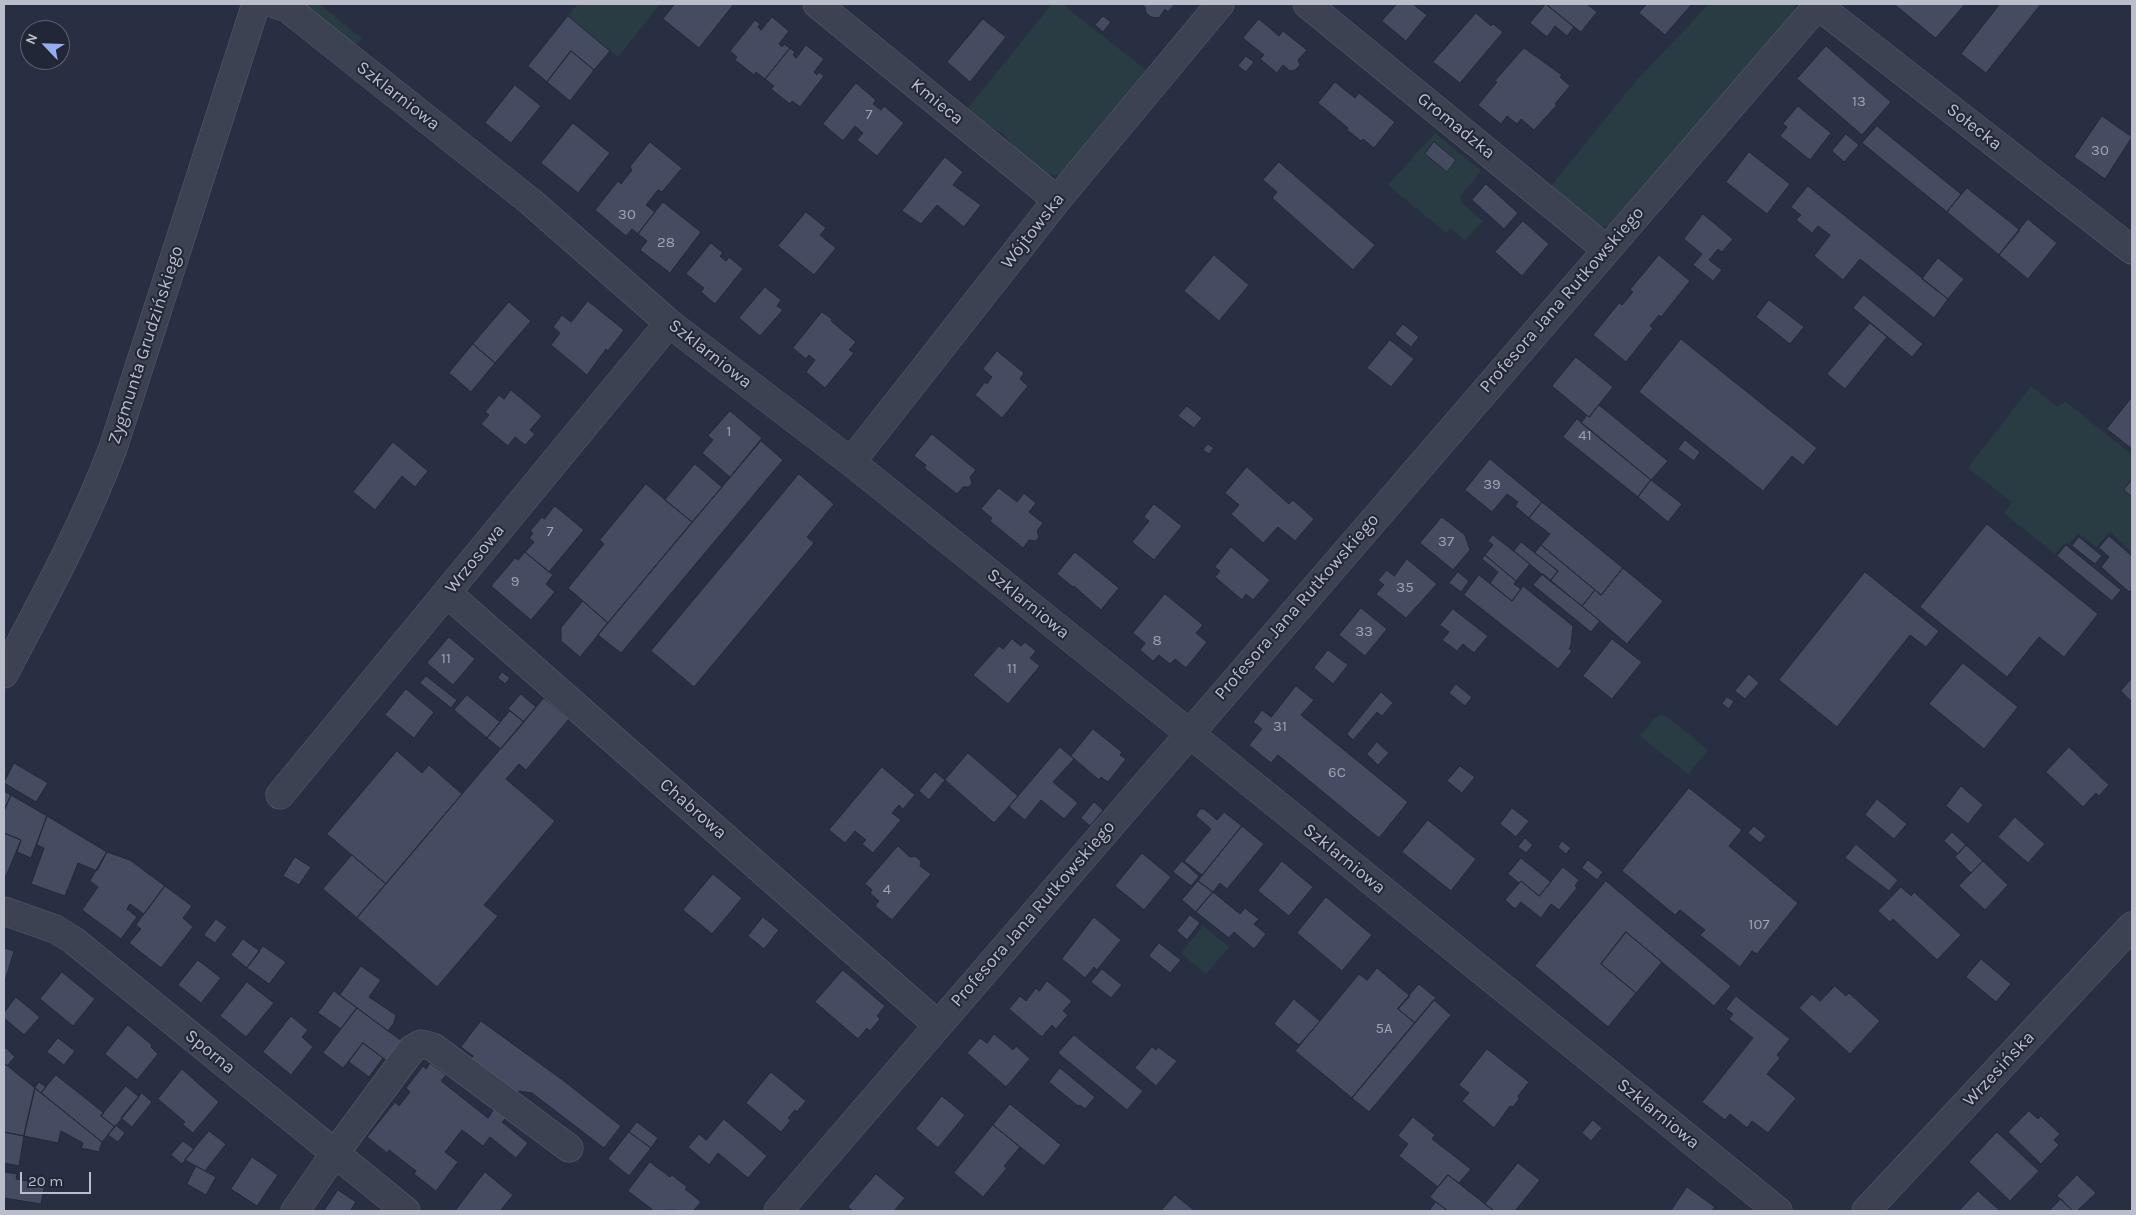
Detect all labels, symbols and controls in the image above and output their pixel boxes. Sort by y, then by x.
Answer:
north arrow [20,20,70,70]
text: N [22,31,42,47]
street label: Szklarniowa [352,57,444,135]
street label: Kmieca [906,74,968,130]
street label: Gromadzka [1413,88,1499,164]
house number: 13 [1852,93,1866,111]
street label: Sołecka [1942,99,2006,155]
house number: 7 [865,106,873,124]
house number: 30 [2091,142,2109,160]
street label: Wójtowska [997,189,1069,273]
street label: Profesora Jana Rutkowskiego [1475,202,1649,398]
house number: 30 [618,206,636,224]
house number: 28 [657,234,675,252]
street label: Zygmunta Grudzińskiego [104,243,188,447]
street label: Szklarniowa [664,315,756,393]
house number: 1 [727,423,731,441]
house number: 41 [1578,427,1592,445]
house number: 39 [1483,476,1501,494]
street label: Profesora Jana Rutkowskiego [1210,509,1384,705]
street label: Wrzosowa [441,520,509,598]
house number: 7 [546,523,554,541]
house number: 37 [1438,533,1454,551]
street label: Szklarniowa [982,564,1074,644]
house number: 9 [511,573,519,591]
house number: 35 [1396,579,1414,597]
house number: 33 [1355,623,1373,641]
house number: 8 [1152,632,1162,650]
house number: 11 [441,650,451,668]
house number: 11 [1007,660,1017,678]
house number: 31 [1273,718,1287,736]
house number: 6C [1328,764,1346,782]
street label: Chabrowa [655,774,731,844]
street label: Profesora Jana Rutkowskiego [946,816,1120,1012]
street label: Szklarniowa [1298,819,1390,899]
house number: 4 [883,881,891,899]
house number: 107 [1749,916,1769,934]
house number: 5A [1375,1020,1393,1038]
street label: Sporna [180,1025,240,1079]
street label: Wrzesińska [1959,1027,2039,1111]
street label: Szklarniowa [1612,1074,1704,1154]
scale bar [22,1162,94,1194]
text: 20 m [28,1172,63,1190]

